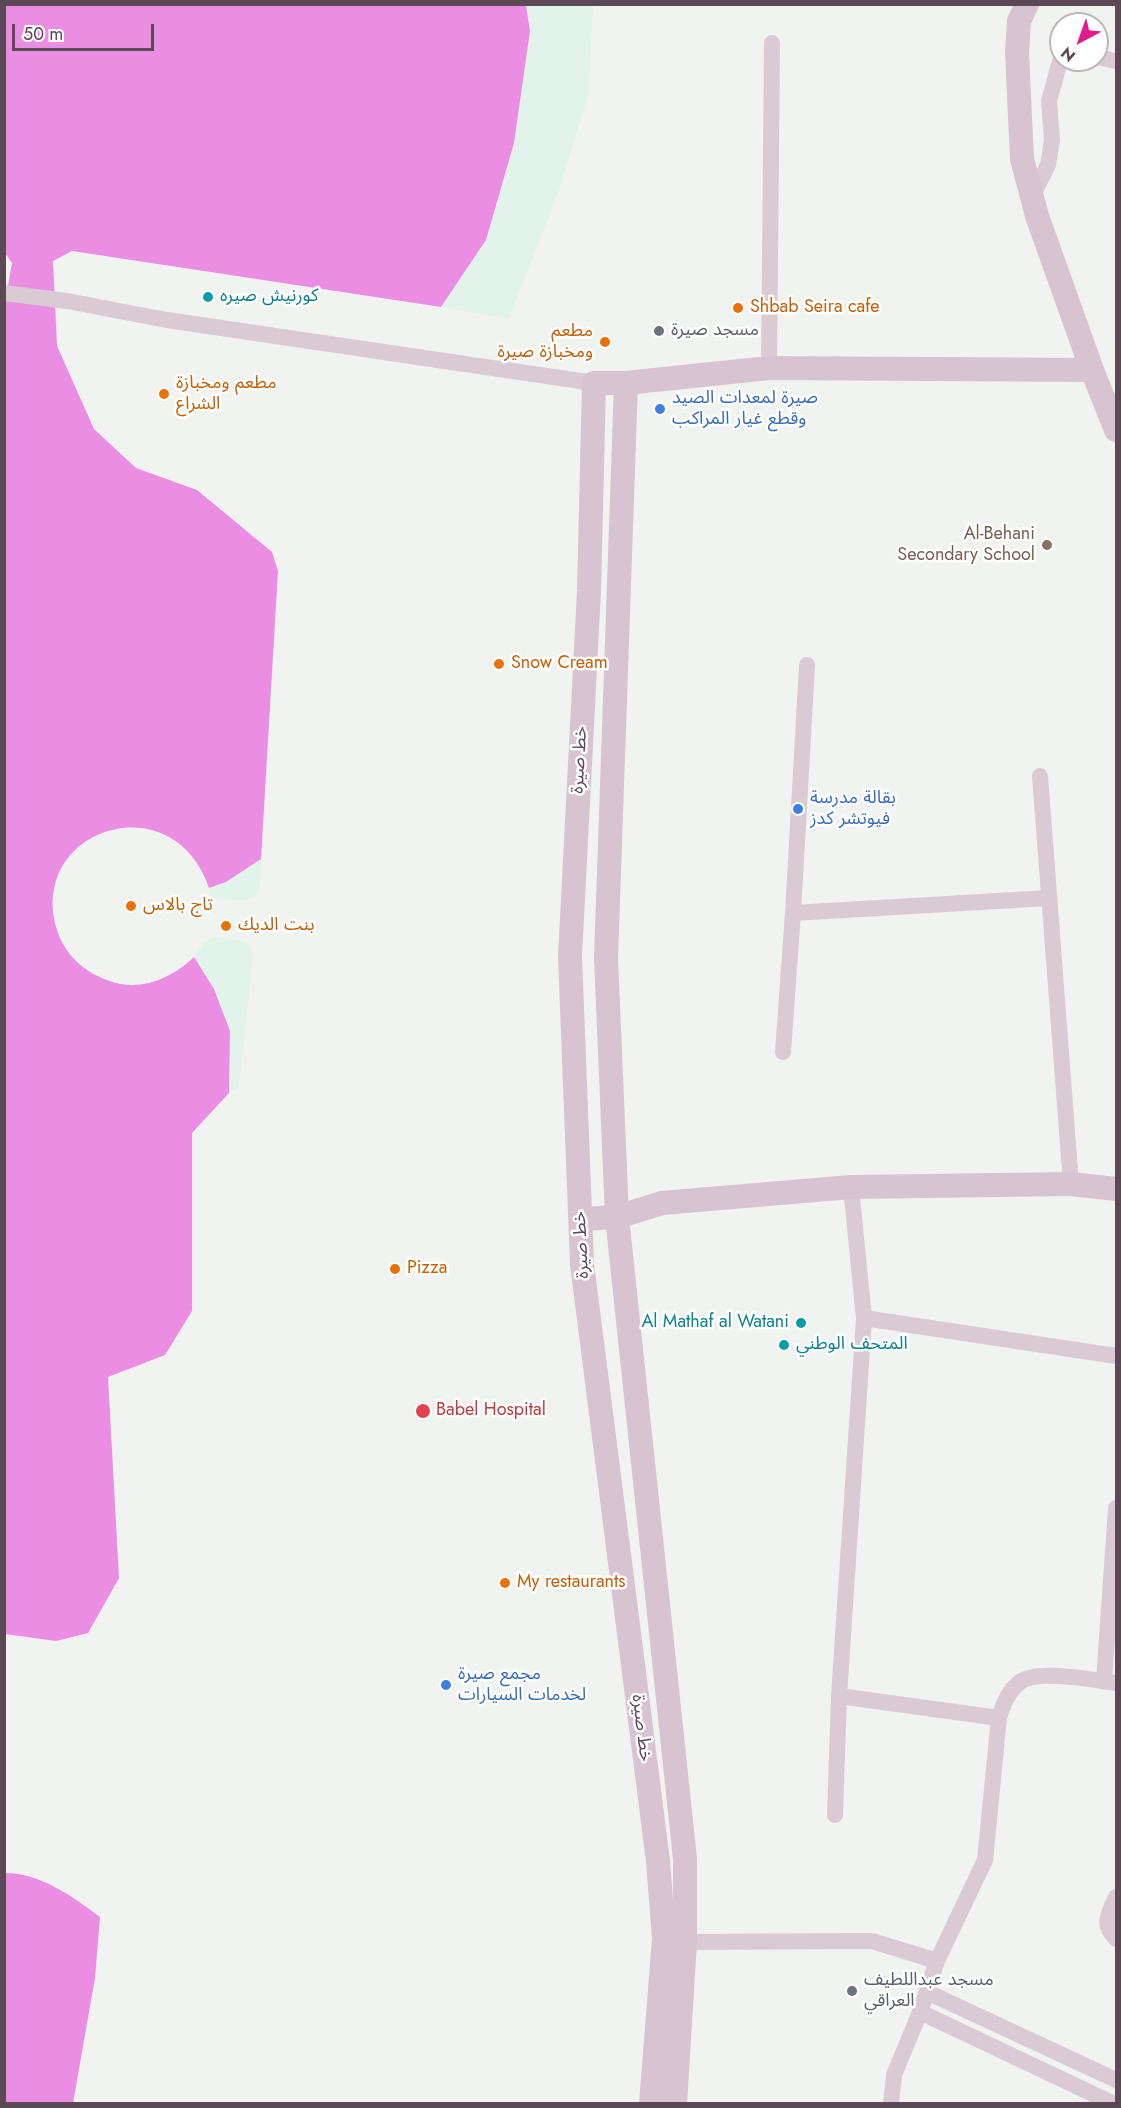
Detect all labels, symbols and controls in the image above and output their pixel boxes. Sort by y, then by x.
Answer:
scale bar [15,12,158,50]
north arrow [1049,12,1109,72]
text: 50 m [23,21,63,47]
text: N [1056,42,1081,67]
place label: كورنيش صيره [220,286,318,308]
marker: كورنيش صيره [201,290,215,304]
place label: Shbab Seira cafe [750,297,880,319]
marker: Shbab Seira cafe [731,301,745,315]
place label: مسجد صيرة [671,320,759,342]
place label: مطعم ومخبازة صيرة [497,321,593,364]
marker: مسجد صيرة [652,324,666,338]
marker: مطعم ومخبازة صيرة [598,335,612,349]
place label: مطعم ومخبازة الشراع [176,373,277,416]
marker: مطعم ومخبازة الشراع [157,387,171,401]
place label: صيرة لمعدات الصيد وقطع غيار المراكب [672,388,818,430]
marker: صيرة لمعدات الصيد وقطع غيار المراكب [653,402,667,416]
place label: Al-Behani Secondary School [897,524,1035,566]
marker: Al-Behani Secondary School [1040,538,1054,552]
place label: Snow Cream [511,653,608,675]
marker: Snow Cream [492,657,506,671]
street label: خط صيرة [567,726,593,794]
place label: بقالة مدرسة فيوتشر كدز [810,788,896,830]
marker: بقالة مدرسة فيوتشر كدز [791,802,805,816]
place label: تاج بالاس [143,895,213,917]
marker: تاج بالاس [124,899,138,913]
place label: بنت الديك [238,915,315,937]
marker: بنت الديك [219,919,233,933]
street label: خط صيرة [569,1211,595,1279]
place label: Pizza [407,1258,447,1280]
marker: Pizza [388,1262,402,1276]
place label: Al Mathaf al Watani [641,1312,789,1334]
marker: Al Mathaf al Watani [794,1316,808,1330]
place label: المتحف الوطني [796,1334,908,1356]
marker: المتحف الوطني [777,1338,791,1352]
place label: Babel Hospital [436,1400,546,1422]
marker: Babel Hospital [414,1402,432,1420]
place label: My restaurants [517,1572,626,1594]
marker: My restaurants [498,1576,512,1590]
place label: مجمع صيرة لخدمات السيارات [458,1664,586,1706]
marker: مجمع صيرة لخدمات السيارات [439,1678,453,1692]
street label: خط صيرة [626,1693,656,1763]
place label: مسجد عبداللطيف العراقي [864,1970,994,2012]
marker: مسجد عبداللطيف العراقي [845,1984,859,1998]

